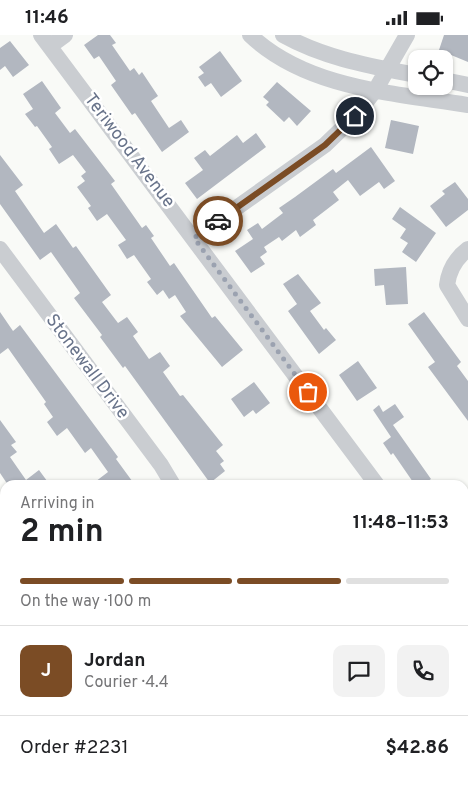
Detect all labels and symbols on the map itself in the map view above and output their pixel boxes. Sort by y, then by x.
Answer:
street label: Teriwood Avenue [78,89,180,213]
pin [334,95,376,137]
courier [193,196,243,246]
street label: Stonewall Drive [40,310,134,424]
pin [287,371,329,413]

